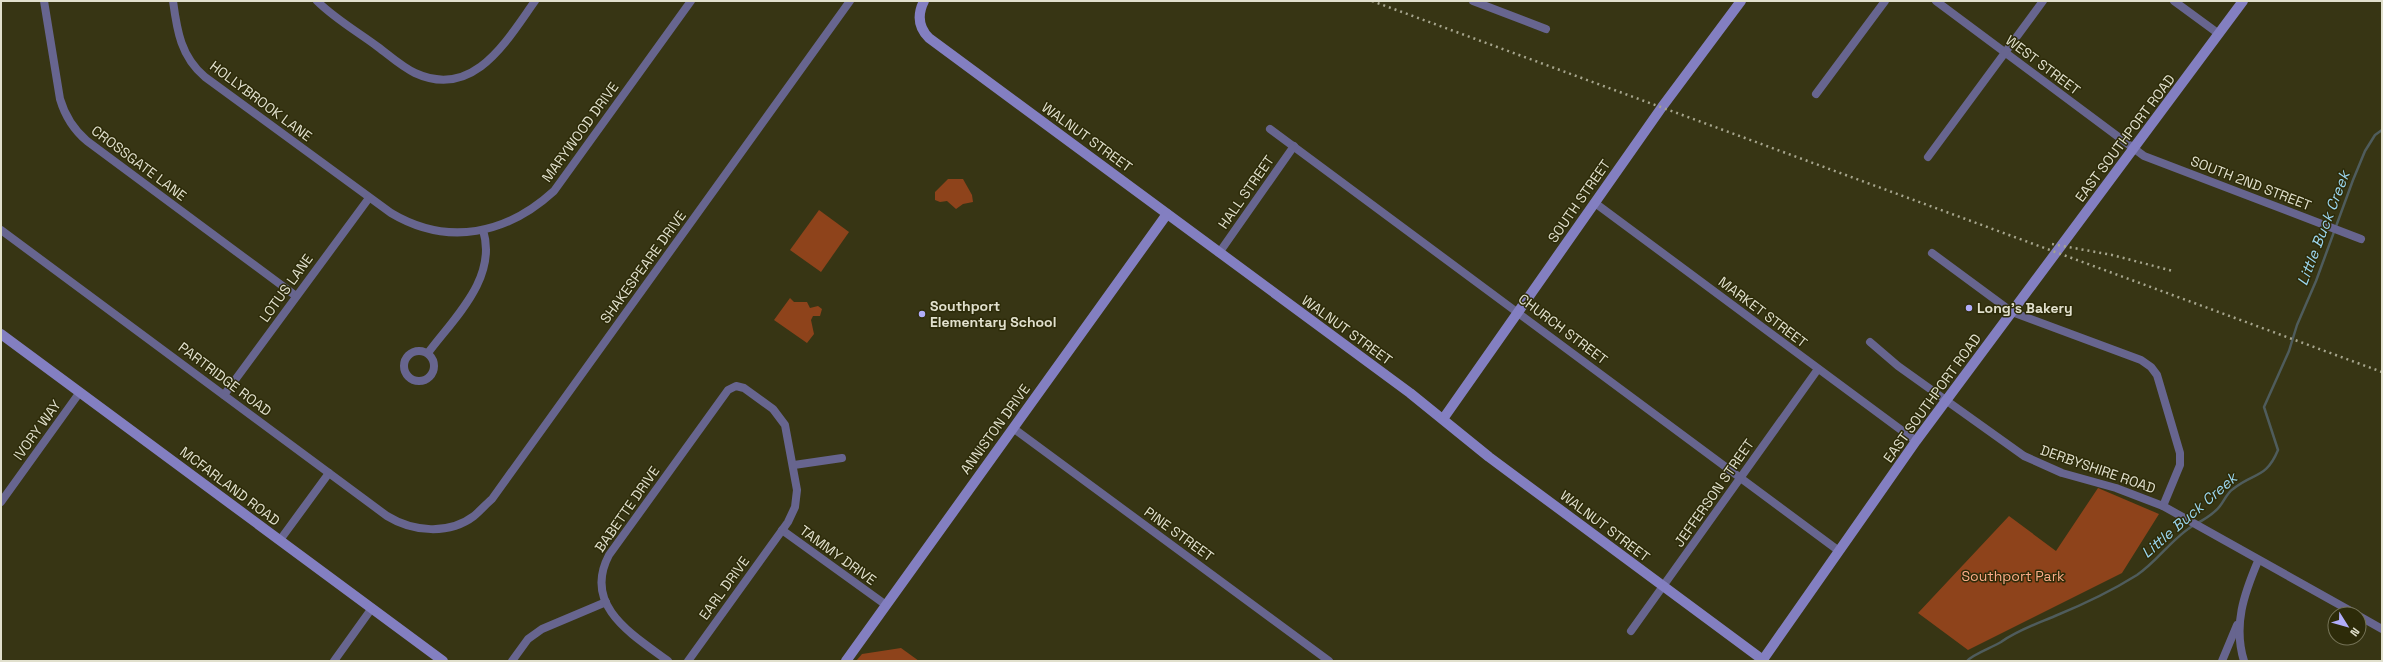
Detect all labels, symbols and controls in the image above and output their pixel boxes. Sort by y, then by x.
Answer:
street label: WEST STREET [2002,31,2084,99]
street label: HOLLYBROOK LANE [206,57,316,145]
street label: EAST SOUTHPORT ROAD [2071,71,2179,205]
street label: MARYWOOD DRIVE [538,78,622,186]
street label: WALNUT STREET [1038,98,1136,176]
street label: CROSSGATE LANE [88,121,190,205]
street label: HALL STREET [1214,152,1278,232]
street label: SOUTH 2ND STREET [2188,152,2314,214]
street label: SOUTH STREET [1544,156,1614,246]
water label: Little Buck Creek [2292,166,2354,288]
street label: SHAKESPEARE DRIVE [596,207,690,327]
street label: LOTUS LANE [255,250,317,326]
street label: MARKET STREET [1715,273,1811,351]
street label: CHURCH STREET [1515,290,1611,368]
street label: WALNUT STREET [1298,291,1396,369]
place label: Southport Elementary School [930,297,1056,331]
place label: Long's Bakery [1977,299,2073,317]
marker: Long's Bakery [1964,303,1974,313]
marker: Southport Elementary School [917,309,927,319]
street label: EAST SOUTHPORT ROAD [1879,330,1985,466]
street label: PARTRIDGE ROAD [175,338,275,420]
street label: ANNISTON DRIVE [956,380,1034,478]
street label: IVORY WAY [9,396,65,464]
street label: JEFFERSON STREET [1670,435,1758,551]
street label: DERBYSHIRE ROAD [2038,441,2158,497]
street label: MCFARLAND ROAD [176,443,284,529]
street label: BABETTE DRIVE [591,462,663,556]
water label: Little Buck Creek [2137,467,2242,562]
street label: WALNUT STREET [1557,486,1653,566]
street label: PINE STREET [1141,503,1217,565]
street label: TAMMY DRIVE [796,521,880,589]
street label: EARL DRIVE [695,552,753,623]
park label: Southport Park [1962,567,2065,585]
north arrow [2327,606,2367,646]
text: N [2347,625,2363,639]

